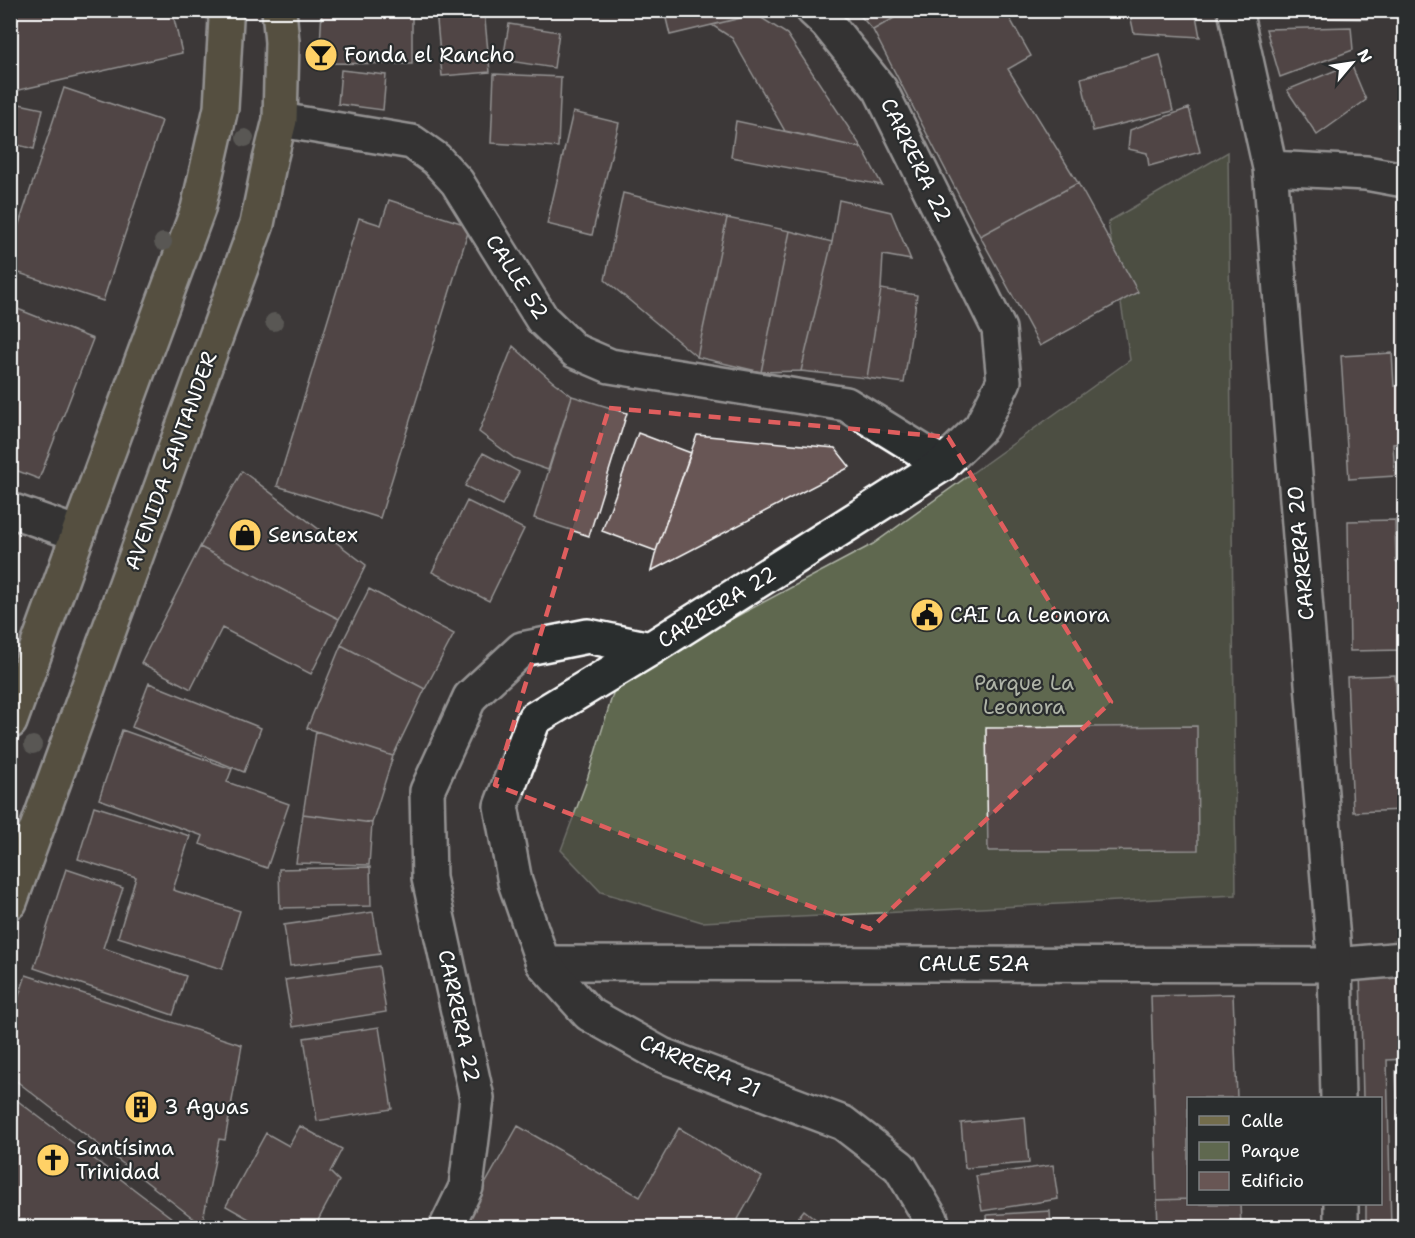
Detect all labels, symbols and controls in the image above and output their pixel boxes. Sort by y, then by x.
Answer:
north arrow [1322,33,1382,93]
bar icon: Fonda el Rancho [303,37,339,73]
place label: Fonda el Rancho [344,41,515,69]
text: N [1352,45,1377,67]
street label: CARRERA 22 [874,93,958,227]
street label: CALLE 52 [479,229,555,325]
street label: AVENIDA SANTANDER [118,348,224,574]
street label: CARRERA 20 [1281,484,1321,622]
shop icon: Sensatex [227,517,263,553]
place label: Sensatex [268,521,358,549]
street label: CARRERA 22 [652,559,782,655]
public building icon: CAI La Leonora [909,597,945,633]
place label: CAI La Leonora [950,601,1110,629]
park label: Parque La Leonora [974,669,1074,721]
street label: CARRERA 22 [431,947,487,1085]
street label: CALLE 52A [919,950,1029,978]
street label: CARRERA 21 [635,1028,765,1104]
building icon: 3 Aguas [123,1089,159,1125]
place label: 3 Aguas [164,1093,249,1121]
legend [1187,1097,1382,1205]
text: Calle [1241,1109,1284,1133]
place label: Santísima Trinidad [76,1134,174,1186]
text: Parque [1241,1139,1300,1163]
church icon: Santísima Trinidad [35,1142,71,1178]
text: Edificio [1241,1169,1304,1193]

